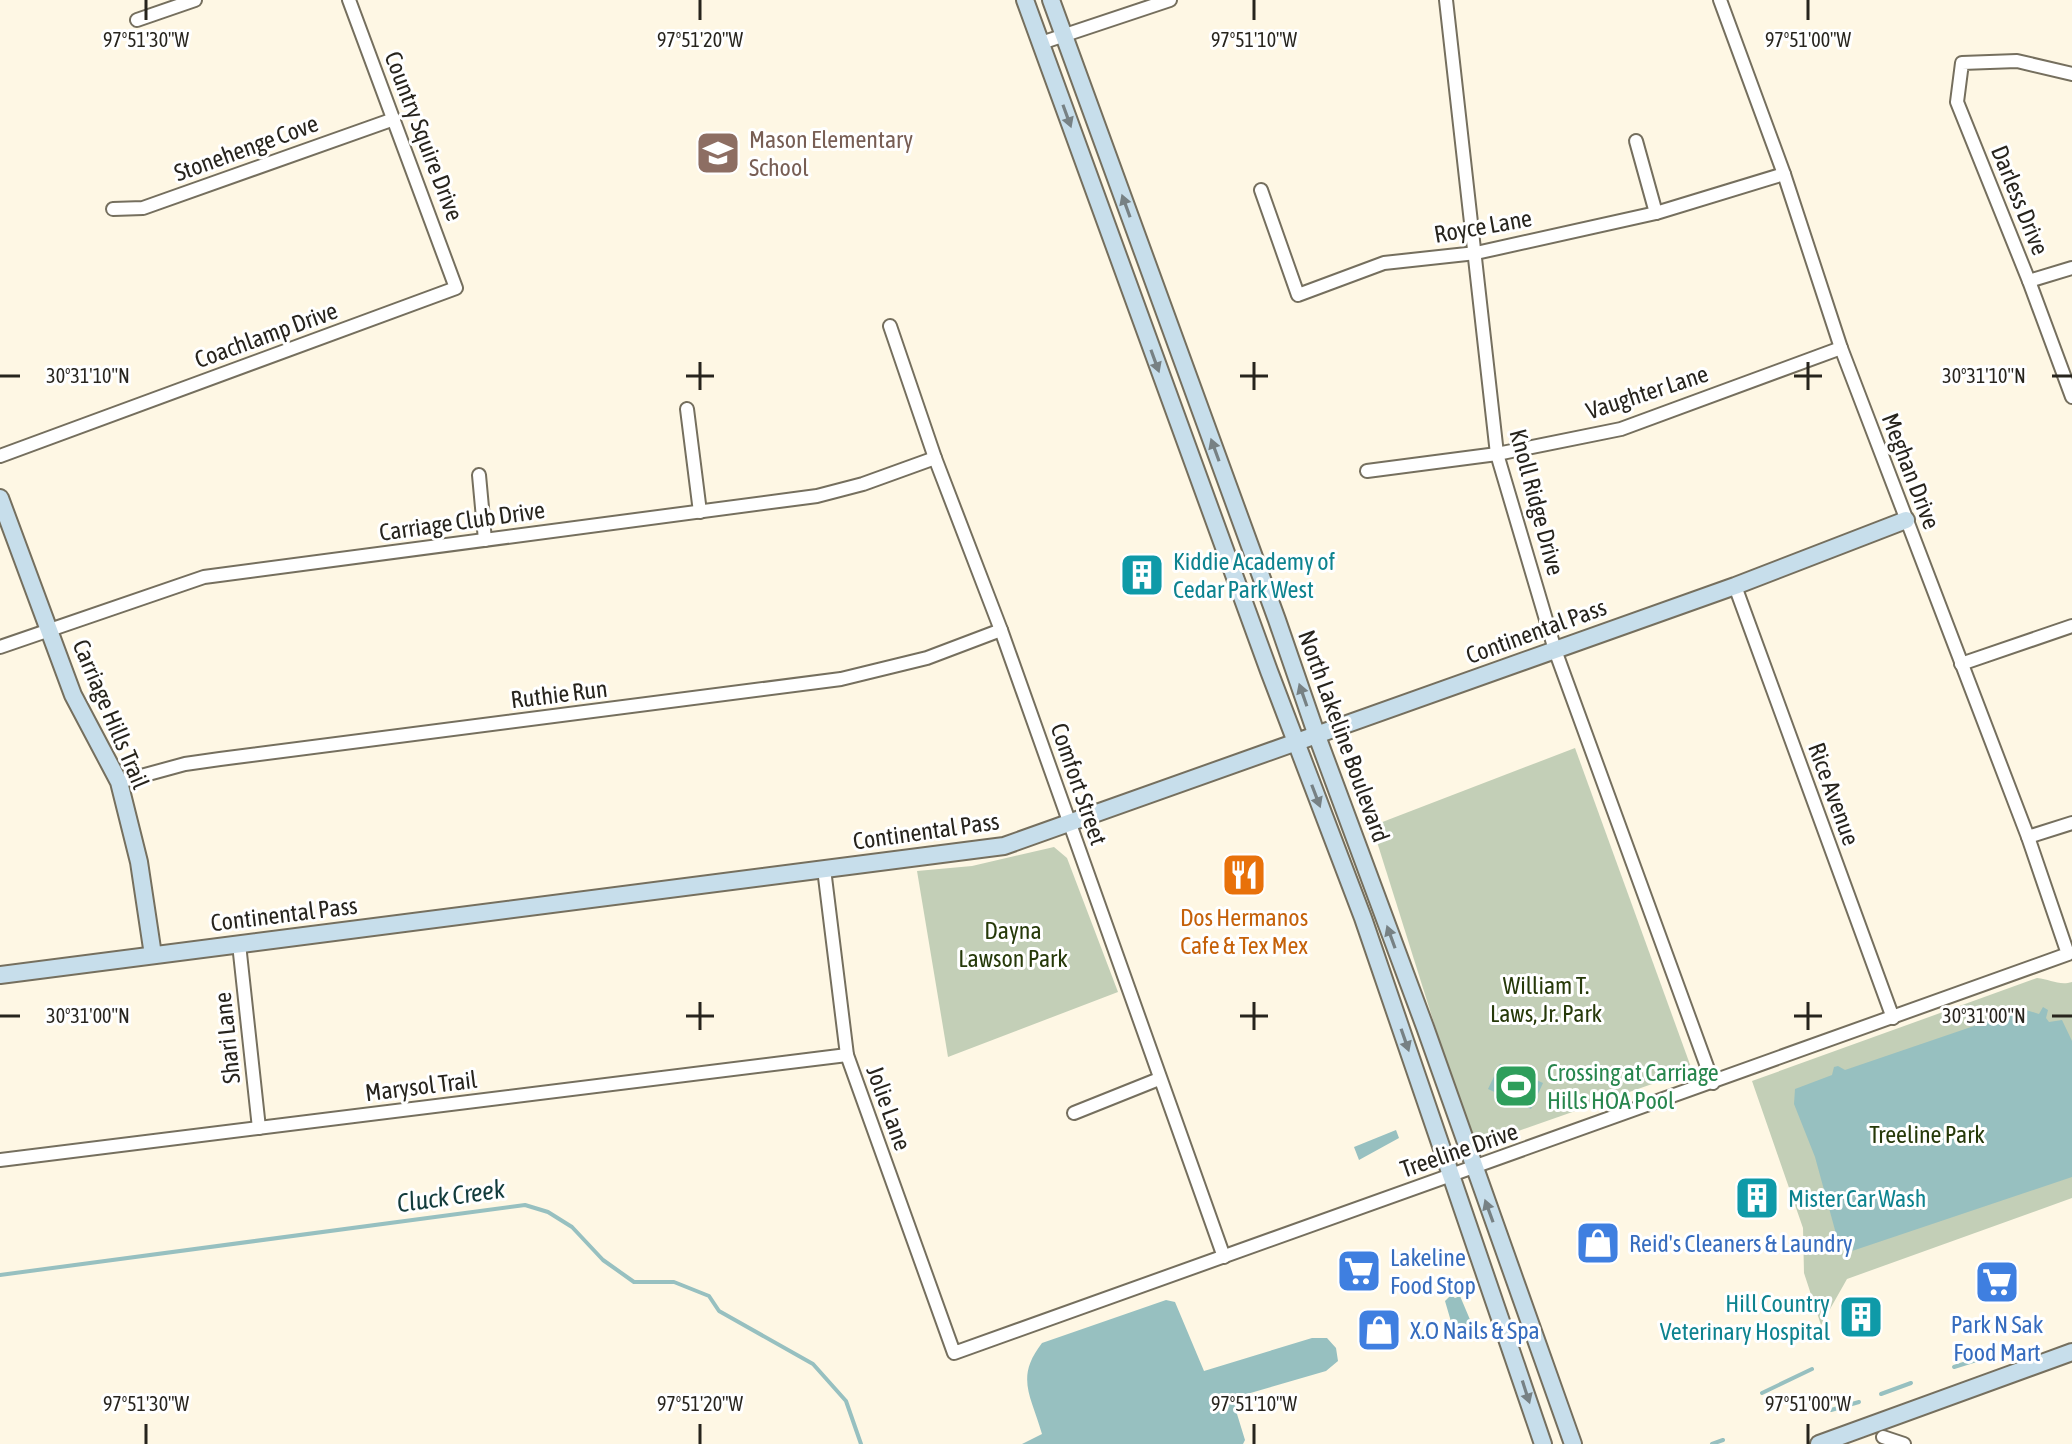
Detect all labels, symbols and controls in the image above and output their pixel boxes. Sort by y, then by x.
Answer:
text: 97°51'30"W [103,28,190,51]
text: 97°51'20"W [657,28,744,51]
text: 97°51'10"W [1211,28,1298,51]
text: 97°51'00"W [1765,28,1852,51]
street label: Country Squire Drive [379,48,469,224]
one-way arrow [1061,104,1074,128]
street label: Stonehenge Cove [170,109,322,187]
place label: Mason Elementary School [749,126,913,181]
school or university icon: Mason Elementary School [694,129,742,177]
street label: Darless Drive [1986,141,2054,259]
one-way arrow [1119,194,1132,218]
street label: Royce Lane [1432,204,1534,248]
street label: Coachlamp Drive [191,297,341,373]
one-way arrow [1150,349,1162,373]
street label: Vaughter Lane [1583,360,1711,424]
text: 30°31'10"N [46,364,130,387]
text: 30°31'10"N [1942,364,2026,387]
street label: Meghan Drive [1877,409,1945,533]
street label: Knoll Ridge Drive [1505,426,1569,578]
one-way arrow [1208,438,1221,462]
street label: Carriage Club Drive [378,496,546,546]
place label: Kiddie Academy of Cedar Park West [1173,548,1336,603]
building icon: Kiddie Academy of Cedar Park West [1118,551,1166,599]
street label: Continental Pass [1462,593,1610,669]
street label: North Lakeline Boulevard [1293,626,1395,846]
street label: Carriage Hills Trail [67,635,155,793]
street label: Ruthie Run [509,675,609,713]
one-way arrow [1296,683,1308,707]
street label: Comfort Street [1046,720,1112,848]
street label: Rice Avenue [1803,739,1865,849]
one-way arrow [1310,784,1323,808]
street label: Continental Pass [851,807,1001,855]
restaurant icon: Dos Hermanos Cafe & Tex Mex [1220,851,1268,899]
street label: Continental Pass [209,892,359,936]
place label: Dos Hermanos Cafe & Tex Mex [1180,904,1308,959]
park label: Dayna Lawson Park [958,917,1068,972]
one-way arrow [1384,925,1397,949]
park label: William T. Laws, Jr. Park [1490,972,1603,1027]
street label: Shari Lane [209,991,245,1085]
text: 30°31'00"N [46,1004,130,1027]
text: 30°31'00"N [1942,1004,2026,1027]
one-way arrow [1400,1028,1412,1052]
place label: Crossing at Carriage Hills HOA Pool [1547,1059,1719,1114]
street label: Jolie Lane [861,1062,917,1154]
sports icon: Crossing at Carriage Hills HOA Pool [1492,1062,1540,1110]
street label: Marysol Trail [364,1066,479,1106]
street label: Treeline Drive [1397,1117,1521,1183]
park label: Treeline Park [1869,1121,1985,1148]
water label: Cluck Creek [395,1173,508,1218]
building icon: Mister Car Wash [1733,1174,1781,1222]
place label: Mister Car Wash [1788,1185,1926,1212]
one-way arrow [1483,1199,1495,1223]
shop icon: Reid's Cleaners & Laundry [1574,1219,1622,1267]
place label: Reid's Cleaners & Laundry [1629,1230,1853,1257]
place label: Lakeline Food Stop [1390,1244,1476,1299]
supermarket icon: Lakeline Food Stop [1335,1247,1383,1295]
supermarket icon: Park N Sak Food Mart [1973,1258,2021,1306]
place label: Hill Country Veterinary Hospital [1660,1290,1831,1345]
building icon: Hill Country Veterinary Hospital [1837,1293,1885,1341]
shop icon: X.O Nails & Spa [1355,1306,1403,1354]
place label: Park N Sak Food Mart [1951,1311,2044,1366]
place label: X.O Nails & Spa [1410,1317,1540,1344]
one-way arrow [1520,1380,1532,1404]
text: 97°51'30"W [103,1392,190,1415]
text: 97°51'20"W [657,1392,744,1415]
text: 97°51'10"W [1211,1392,1298,1415]
text: 97°51'00"W [1765,1392,1852,1415]

